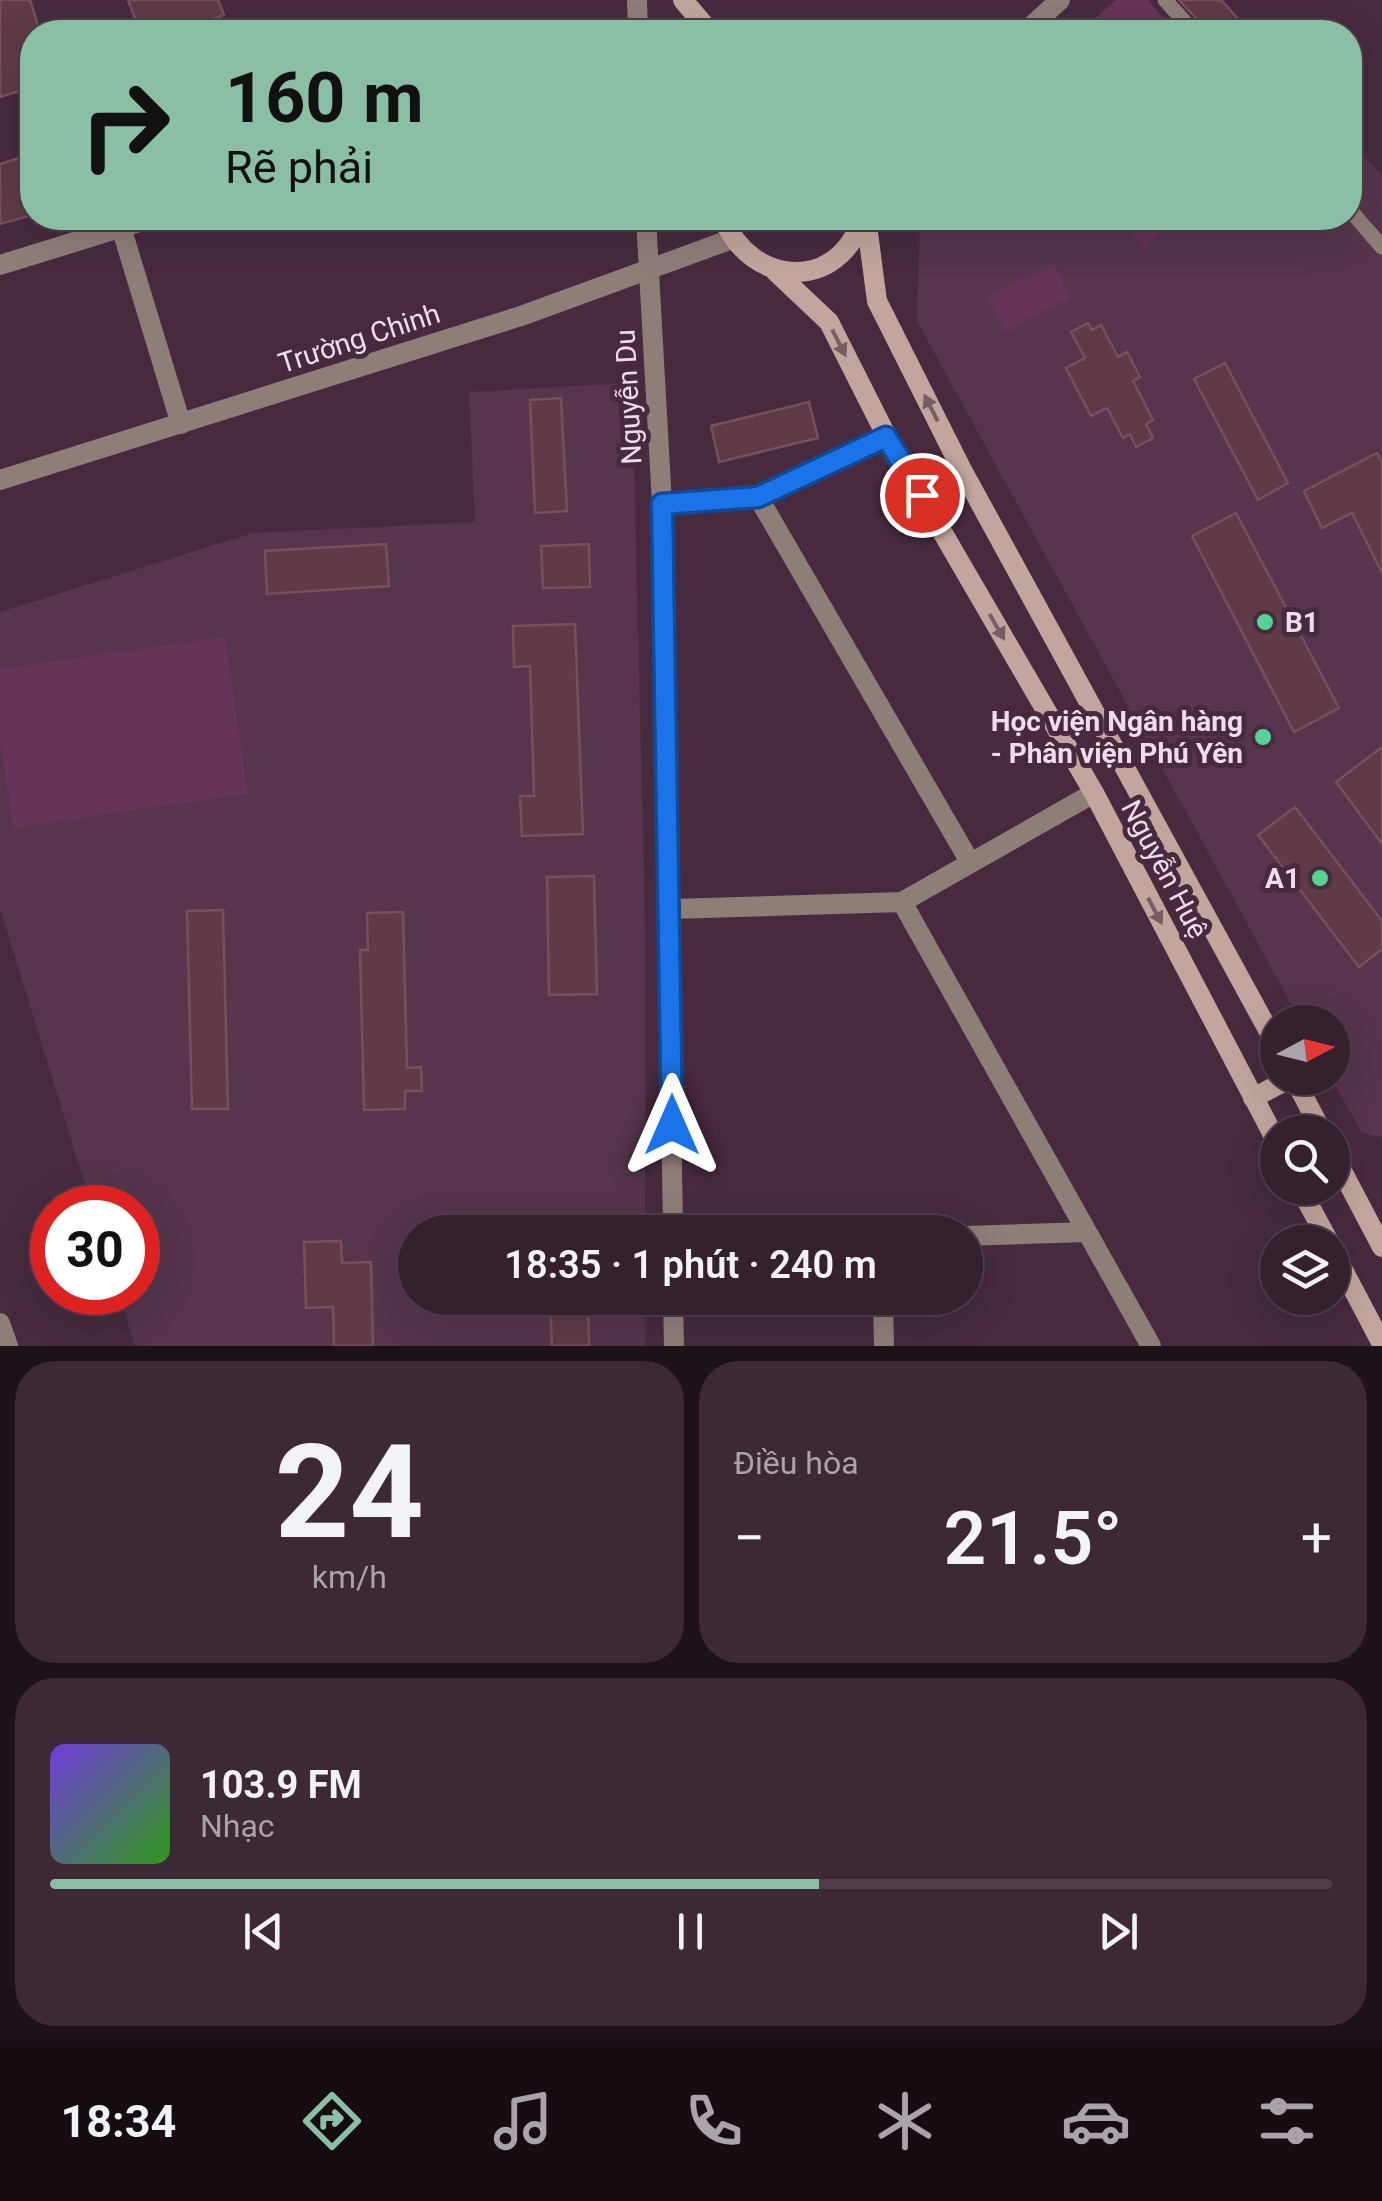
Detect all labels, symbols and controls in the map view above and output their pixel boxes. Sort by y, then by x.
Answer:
text: 160 m [225,57,424,139]
icon: right [60,60,190,190]
text: Rẽ phải [225,141,373,194]
street label: Trường Chinh [274,297,444,380]
one-way arrow [831,328,848,357]
street label: Nguyễn Du [608,329,649,465]
one-way arrow [923,394,940,423]
pin [880,453,965,538]
icon: arrive [895,468,950,523]
place label: B1 [1285,606,1319,639]
marker: B1 [1254,611,1276,633]
one-way arrow [989,612,1006,641]
place label: Học viện Ngân hàng - Phân viện Phú Yên [991,705,1243,770]
marker: Học viện Ngân hàng - Phân viện Phú Yên [1252,726,1274,748]
street label: Nguyễn Huệ [1114,795,1215,944]
place label: A1 [1265,862,1300,895]
marker: A1 [1309,867,1331,889]
one-way arrow [1146,896,1163,925]
north arrow [1260,1005,1350,1095]
map controls [1260,1005,1350,1315]
position arrow [620,1073,724,1177]
button: search [1260,1115,1350,1205]
speed limit sign: 30 [30,1185,160,1315]
button: layers [1260,1225,1350,1315]
text: 18:35 · 1 phút · 240 m [504,1243,877,1287]
text: 24 [275,1416,424,1569]
text: Điều hòa [734,1444,859,1482]
text: 21.5° [943,1494,1122,1582]
text: − [734,1506,765,1570]
text: + [1301,1506,1332,1570]
text: km/h [312,1558,387,1596]
text: 103.9 FM [200,1763,362,1807]
text: Nhạc [200,1807,275,1845]
icon: previous [236,1904,291,1959]
icon: pause [663,1904,718,1959]
icon: next [1091,1904,1146,1959]
icon: directions [297,2086,367,2156]
icon: music [488,2086,558,2156]
icon: phone [679,2086,749,2156]
icon: climate [870,2086,940,2156]
icon: car [1061,2086,1131,2156]
icon: filters [1252,2086,1322,2156]
text: 18:34 [60,2095,176,2148]

